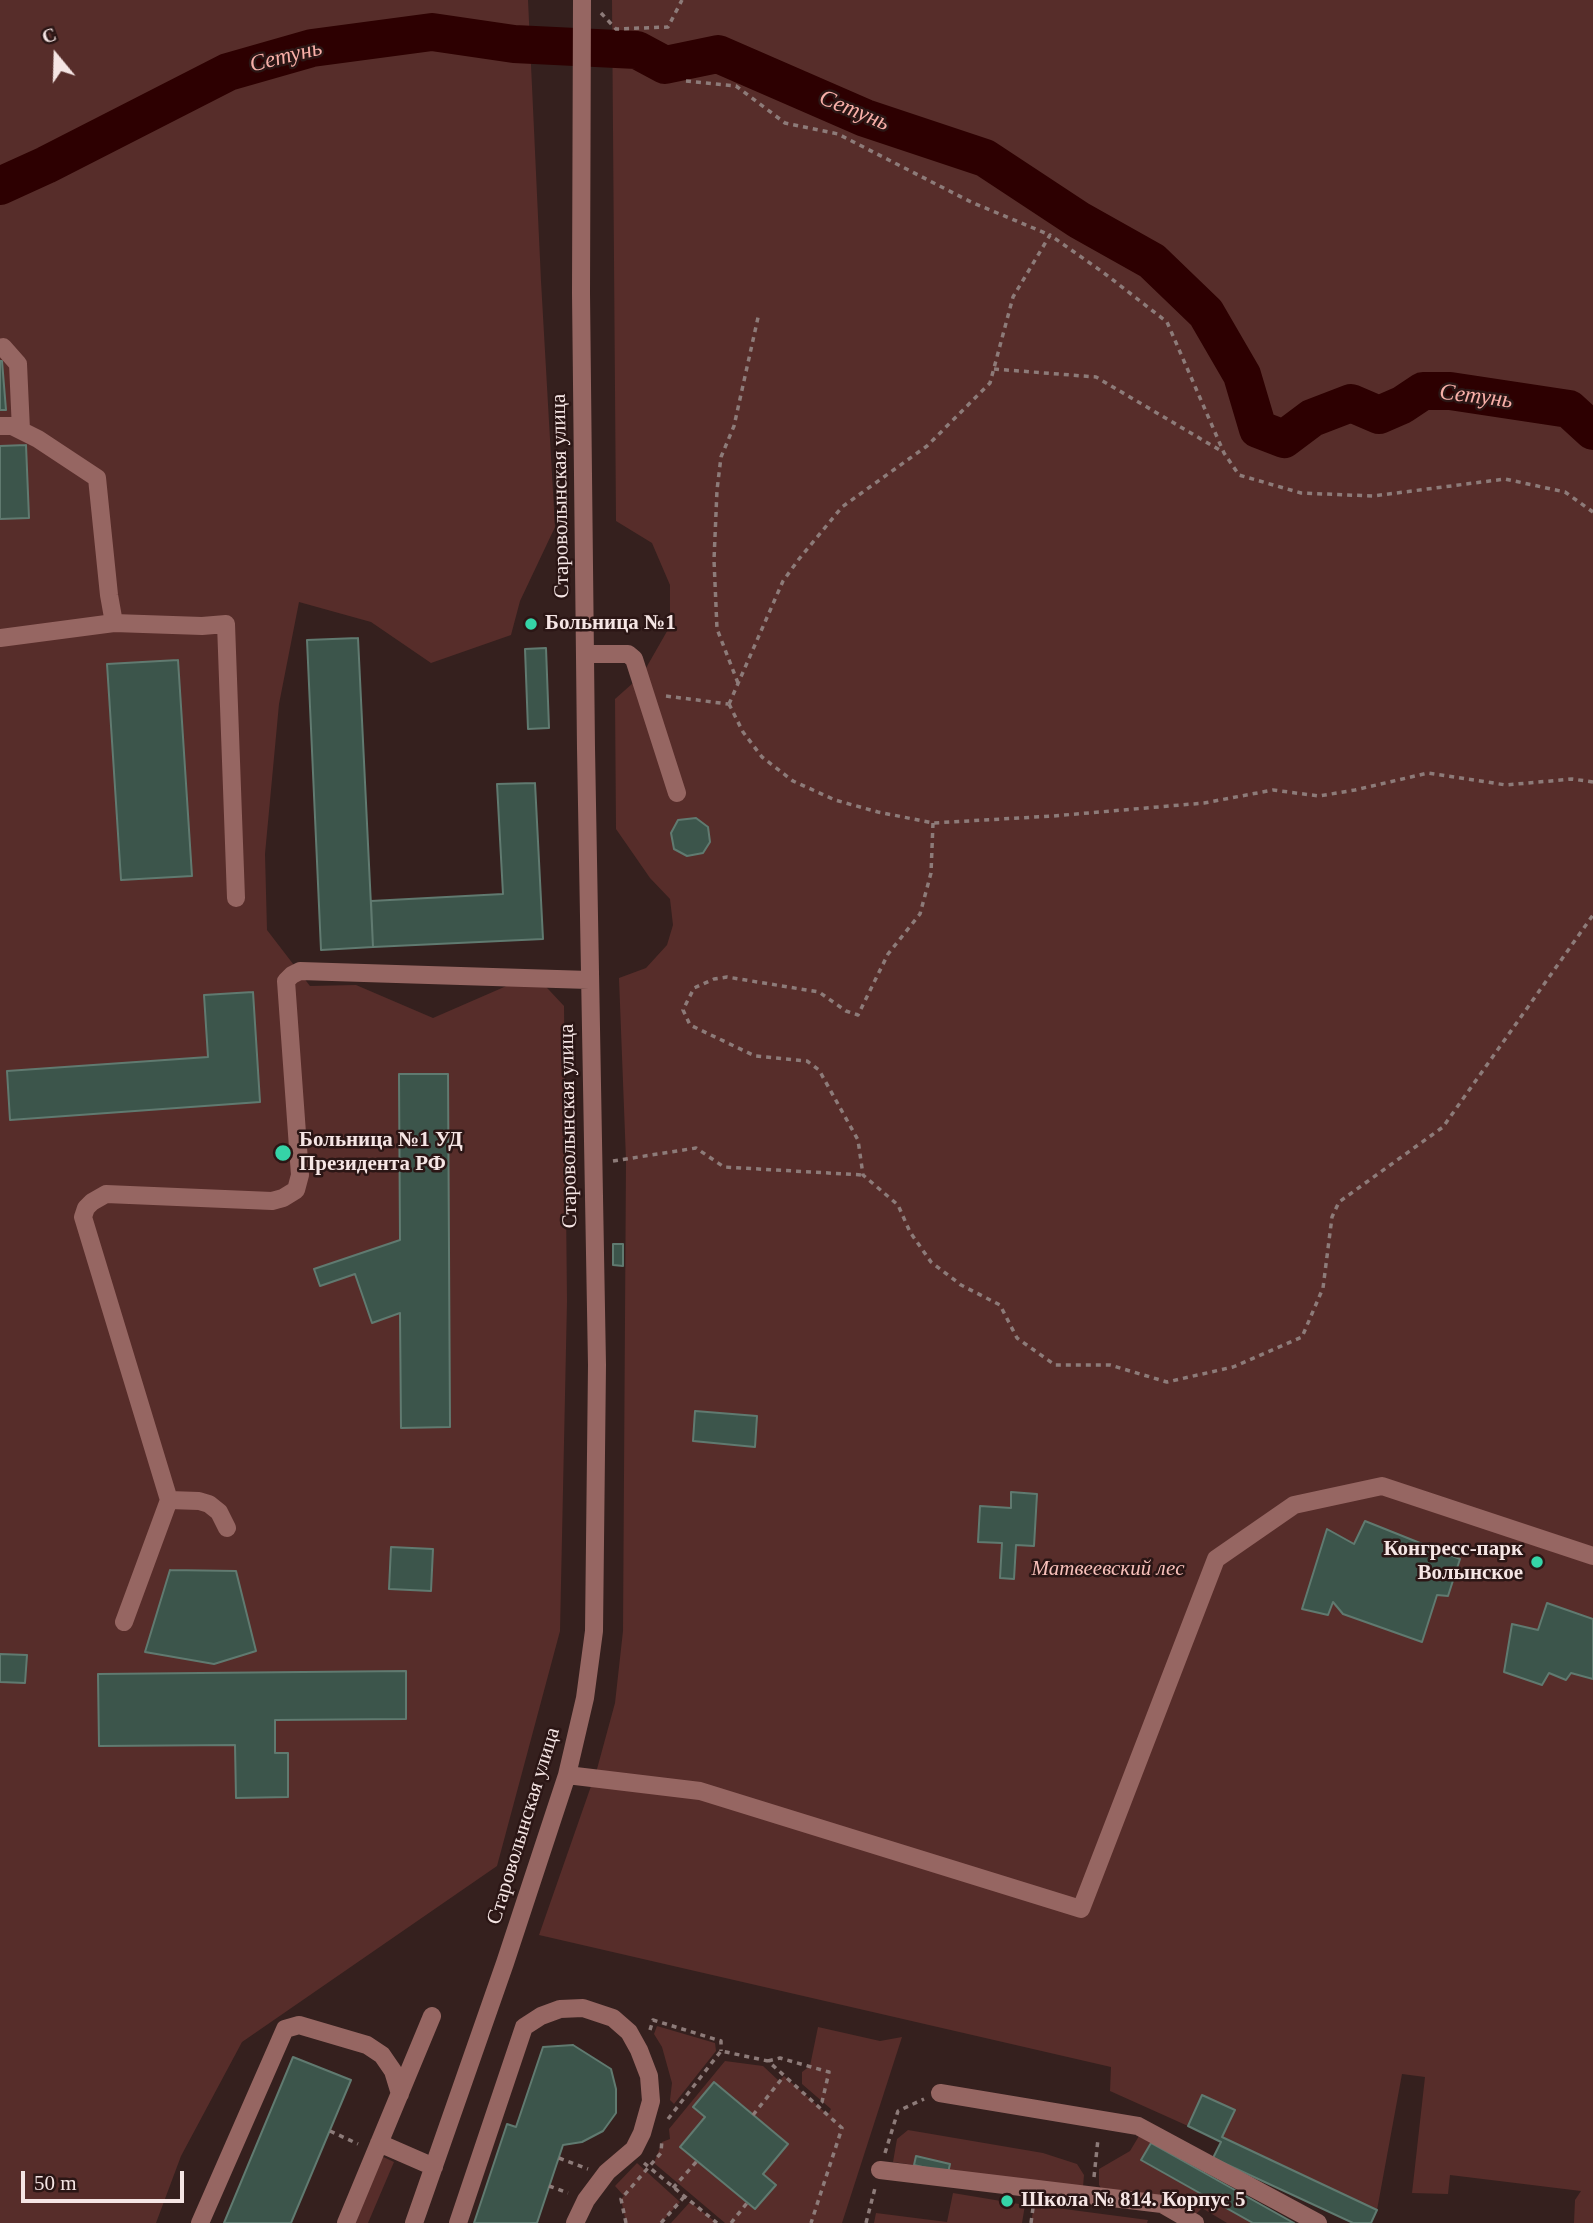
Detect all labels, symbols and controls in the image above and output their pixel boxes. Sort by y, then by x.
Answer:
north arrow [21,21,91,91]
text: С [39,24,59,48]
water label: Сетунь [247,35,325,79]
water label: Сетунь [815,84,893,138]
water label: Сетунь [1438,379,1514,415]
street label: Староволынская улица [547,393,575,599]
place label: Больница №1 [545,611,676,637]
marker: Больница №1 [523,616,539,632]
street label: Староволынская улица [555,1023,583,1229]
place label: Больница №1 УД Президента РФ [299,1128,463,1178]
marker: Больница №1 УД Президента РФ [273,1143,293,1163]
place label: Конгресс-парк Волынское [1383,1537,1523,1587]
marker: Конгресс-парк Волынское [1529,1554,1545,1570]
park label: Матвеевский лес [1032,1556,1184,1582]
street label: Староволынская улица [482,1724,566,1928]
scale bar [24,2156,187,2200]
text: 50 m [34,2171,77,2195]
place label: Школа № 814. Корпус 5 [1021,2188,1245,2214]
marker: Школа № 814. Корпус 5 [999,2193,1015,2209]

